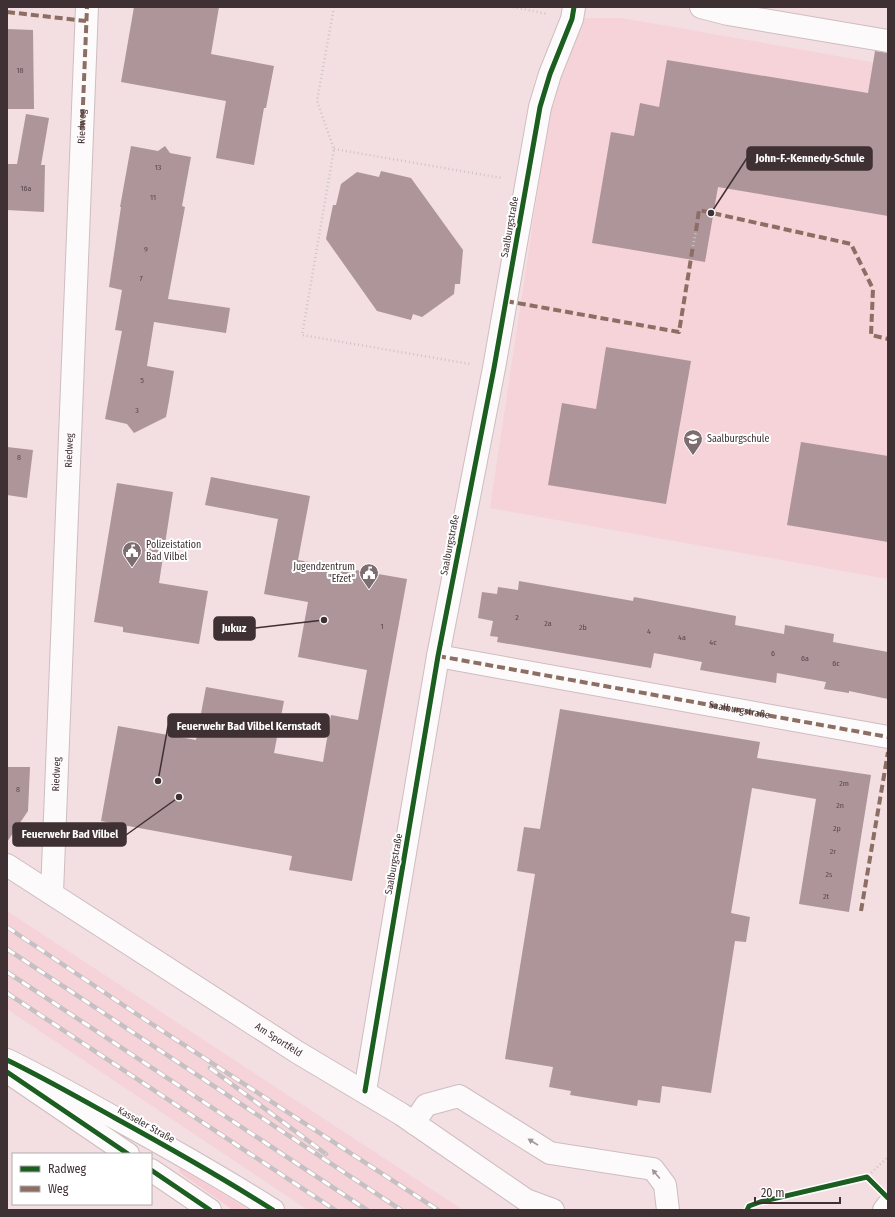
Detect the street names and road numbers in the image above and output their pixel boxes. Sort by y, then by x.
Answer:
street label: Riedweg [76,109,89,144]
street label: Saalburgstraße [499,196,521,258]
street label: Riedweg [63,433,76,468]
street label: Saalburgstraße [438,514,462,576]
street label: Saalburgstraße [708,699,771,722]
street label: Riedweg [50,756,63,792]
street label: Saalburgstraße [383,833,405,895]
street label: Am Sportfeld [253,1020,304,1060]
street label: Kasseler Straße [115,1104,177,1146]

